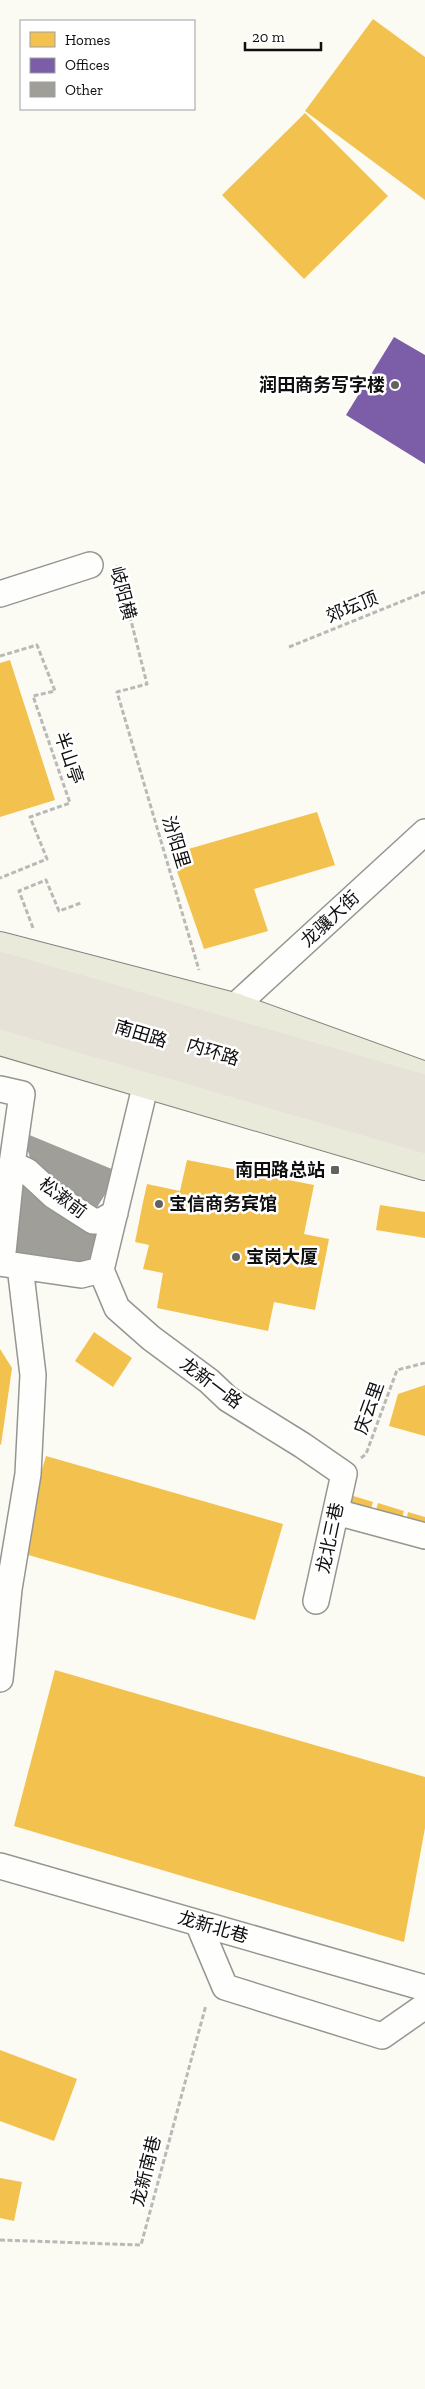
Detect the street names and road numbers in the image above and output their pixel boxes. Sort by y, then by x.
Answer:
street label: 岐阳横 [105,564,141,622]
street label: 郊坛顶 [323,587,381,627]
street label: 半山亭 [50,729,88,787]
street label: 汾阳里 [158,813,194,871]
street label: 龙骧大街 [296,886,364,952]
street label: 南田路 [112,1016,170,1052]
street label: 内环路 [184,1034,242,1070]
street label: 松漱前 [35,1173,91,1223]
street label: 龙新一路 [176,1353,246,1413]
street label: 庆云里 [349,1379,389,1437]
street label: 龙北三巷 [312,1500,348,1576]
street label: 龙新北巷 [175,1907,251,1947]
street label: 龙新南巷 [127,2133,165,2209]

